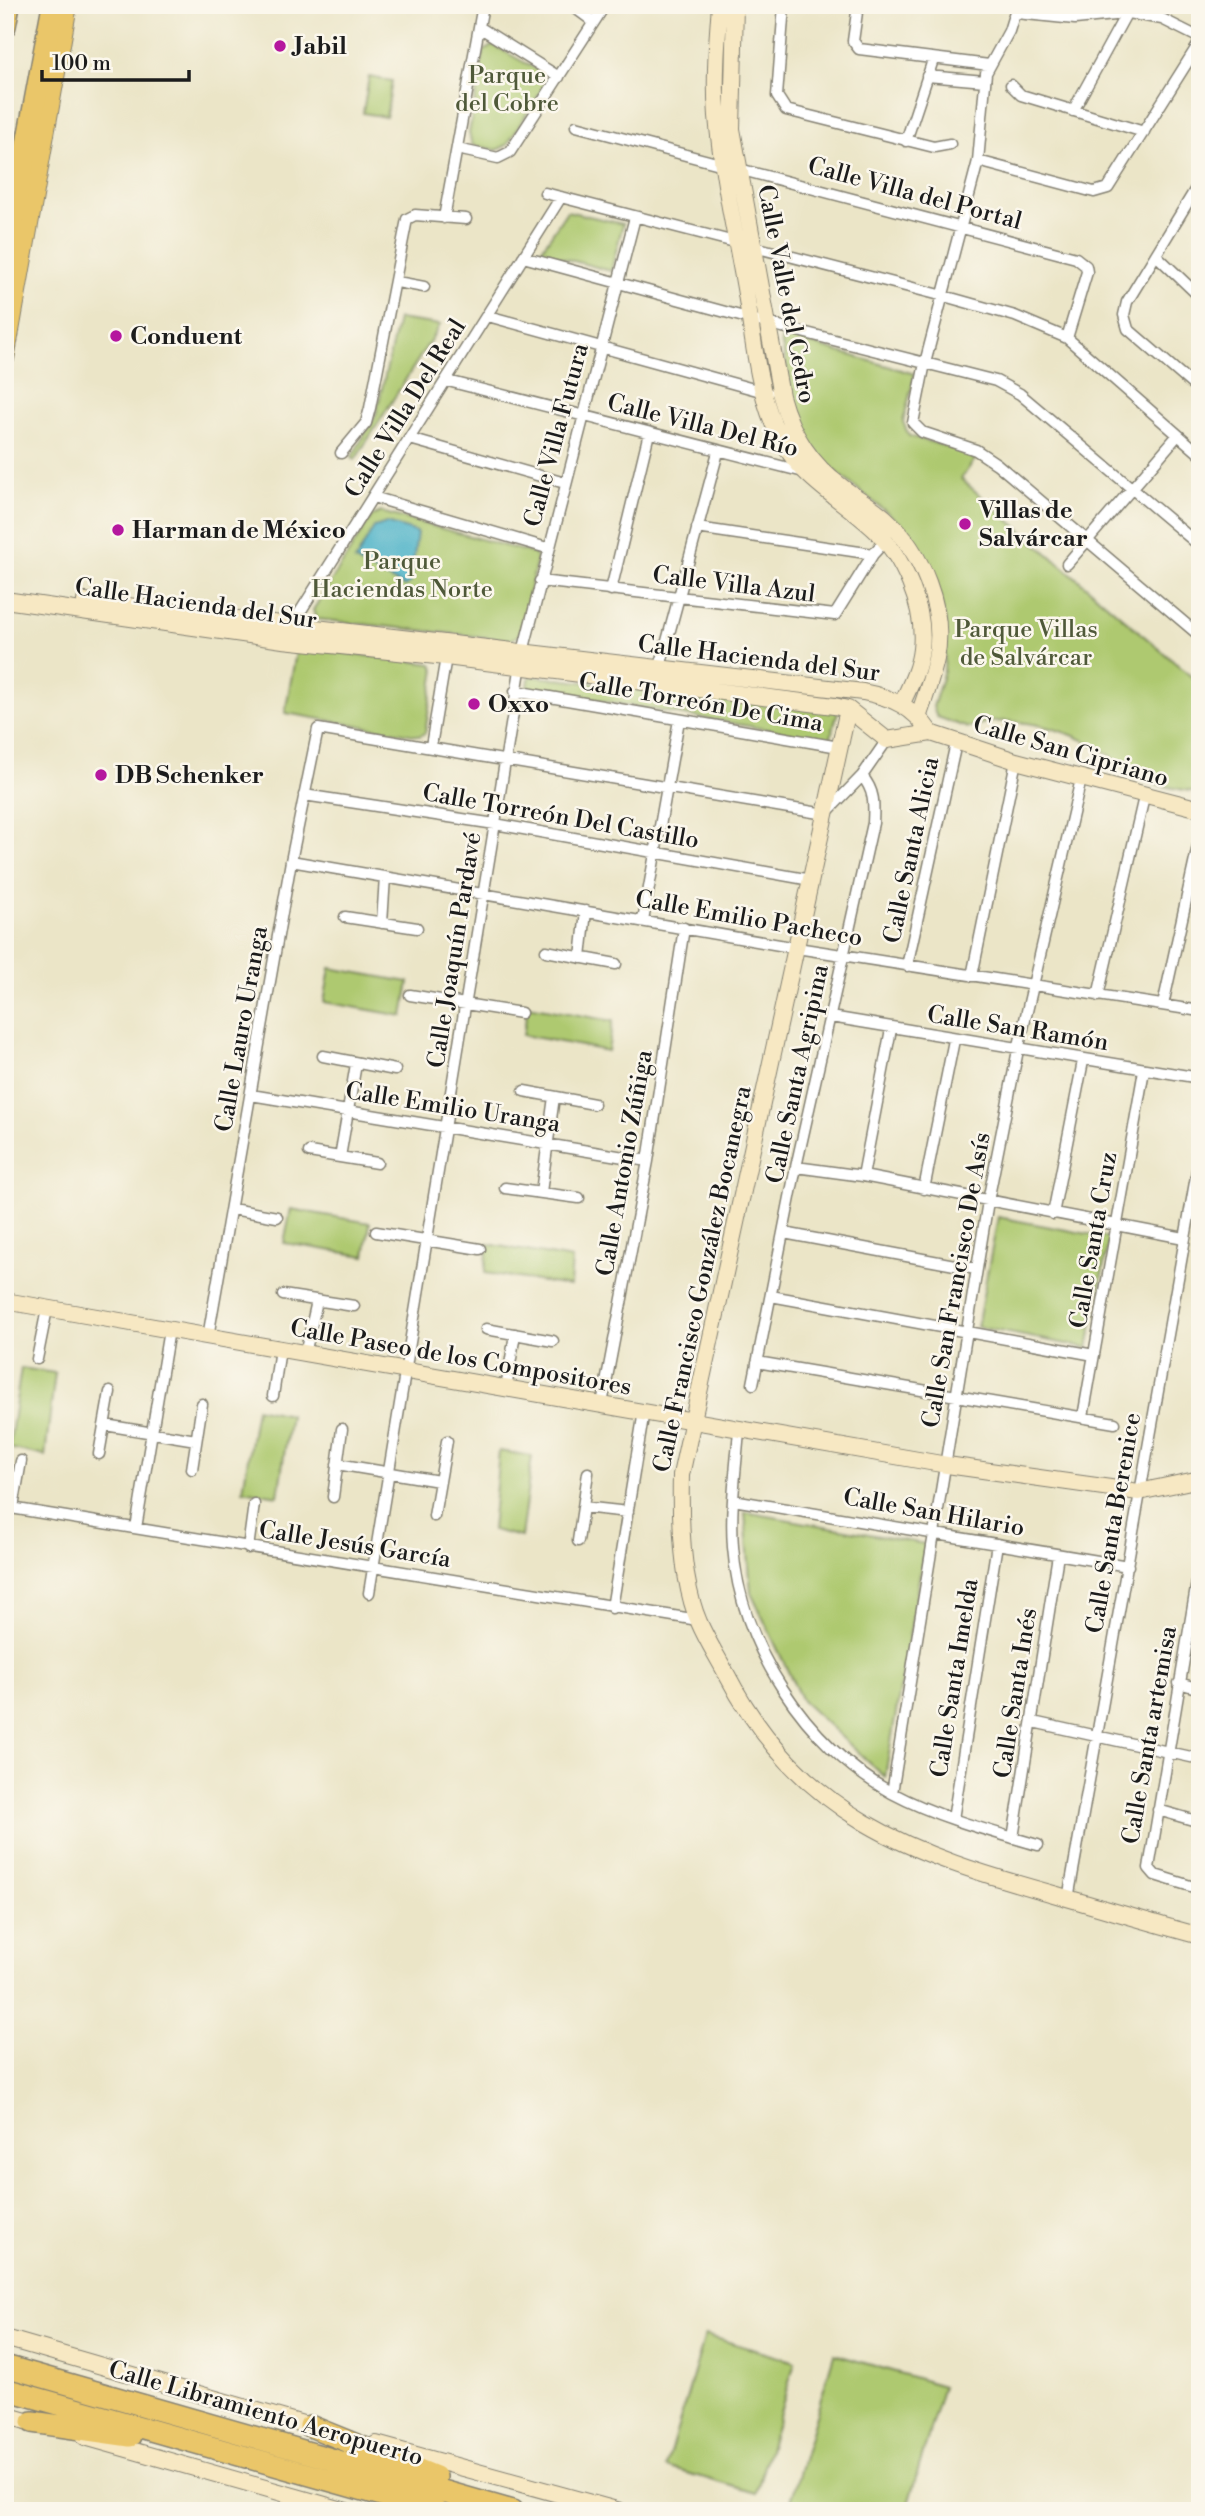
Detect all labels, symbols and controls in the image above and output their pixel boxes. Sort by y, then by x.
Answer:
place label: Jabil [291,32,347,62]
scale bar [42,38,189,82]
marker: Jabil [272,38,288,54]
text: 100 m [52,51,111,77]
park label: Parque del Cobre [455,61,559,119]
street label: Calle Villa del Portal [805,151,1025,237]
street label: Calle Valle del Cedro [750,182,822,406]
street label: Calle Villa Del Real [339,313,473,504]
place label: Conduent [130,322,242,352]
marker: Conduent [108,328,124,344]
street label: Calle Villa Futura [518,339,596,530]
street label: Calle Villa Del Río [604,388,801,464]
place label: Villas de Salvárcar [978,496,1088,554]
place label: Harman de México [132,516,346,546]
marker: Villas de Salvárcar [957,516,973,532]
marker: Harman de México [110,522,126,538]
park label: Parque Haciendas Norte [311,547,493,605]
street label: Calle Villa Azul [651,560,817,610]
street label: Calle Hacienda del Sur [73,572,319,636]
park label: Parque Villas de Salvárcar [954,615,1098,673]
street label: Calle Hacienda del Sur [636,629,882,689]
street label: Calle Torreón De Cima [576,667,826,739]
place label: Oxxo [488,690,549,720]
marker: Oxxo [466,696,482,712]
street label: Calle San Cipriano [969,710,1172,794]
street label: Calle Santa Alicia [878,753,947,946]
place label: DB Schenker [115,761,264,791]
marker: DB Schenker [93,767,109,783]
street label: Calle Torreón Del Castillo [420,778,701,856]
street label: Calle Joaquín Pardavé [422,830,488,1070]
street label: Calle Emilio Pacheco [633,884,865,954]
street label: Calle Lauro Uranga [209,923,275,1135]
street label: Calle Santa Agripina [760,961,836,1187]
street label: Calle San Ramón [925,1000,1111,1058]
street label: Calle Antonio Zúñiga [590,1047,660,1279]
street label: Calle Emilio Uranga [343,1076,563,1140]
street label: Calle Francisco González Bocanegra [647,1082,759,1475]
street label: Calle San Francisco De Asís [916,1130,998,1430]
street label: Calle Santa Cruz [1064,1150,1124,1331]
street label: Calle Paseo de los Compositores [288,1313,634,1403]
street label: Calle Santa Berenice [1080,1410,1148,1636]
street label: Calle San Hilario [841,1482,1027,1544]
street label: Calle Jesús García [257,1515,454,1575]
street label: Calle Santa Imelda [924,1576,986,1780]
street label: Calle Santa Inés [988,1606,1044,1781]
street label: Calle Santa artemisa [1116,1623,1184,1847]
street label: Calle Libramiento Aeropuerto [105,2355,426,2473]

